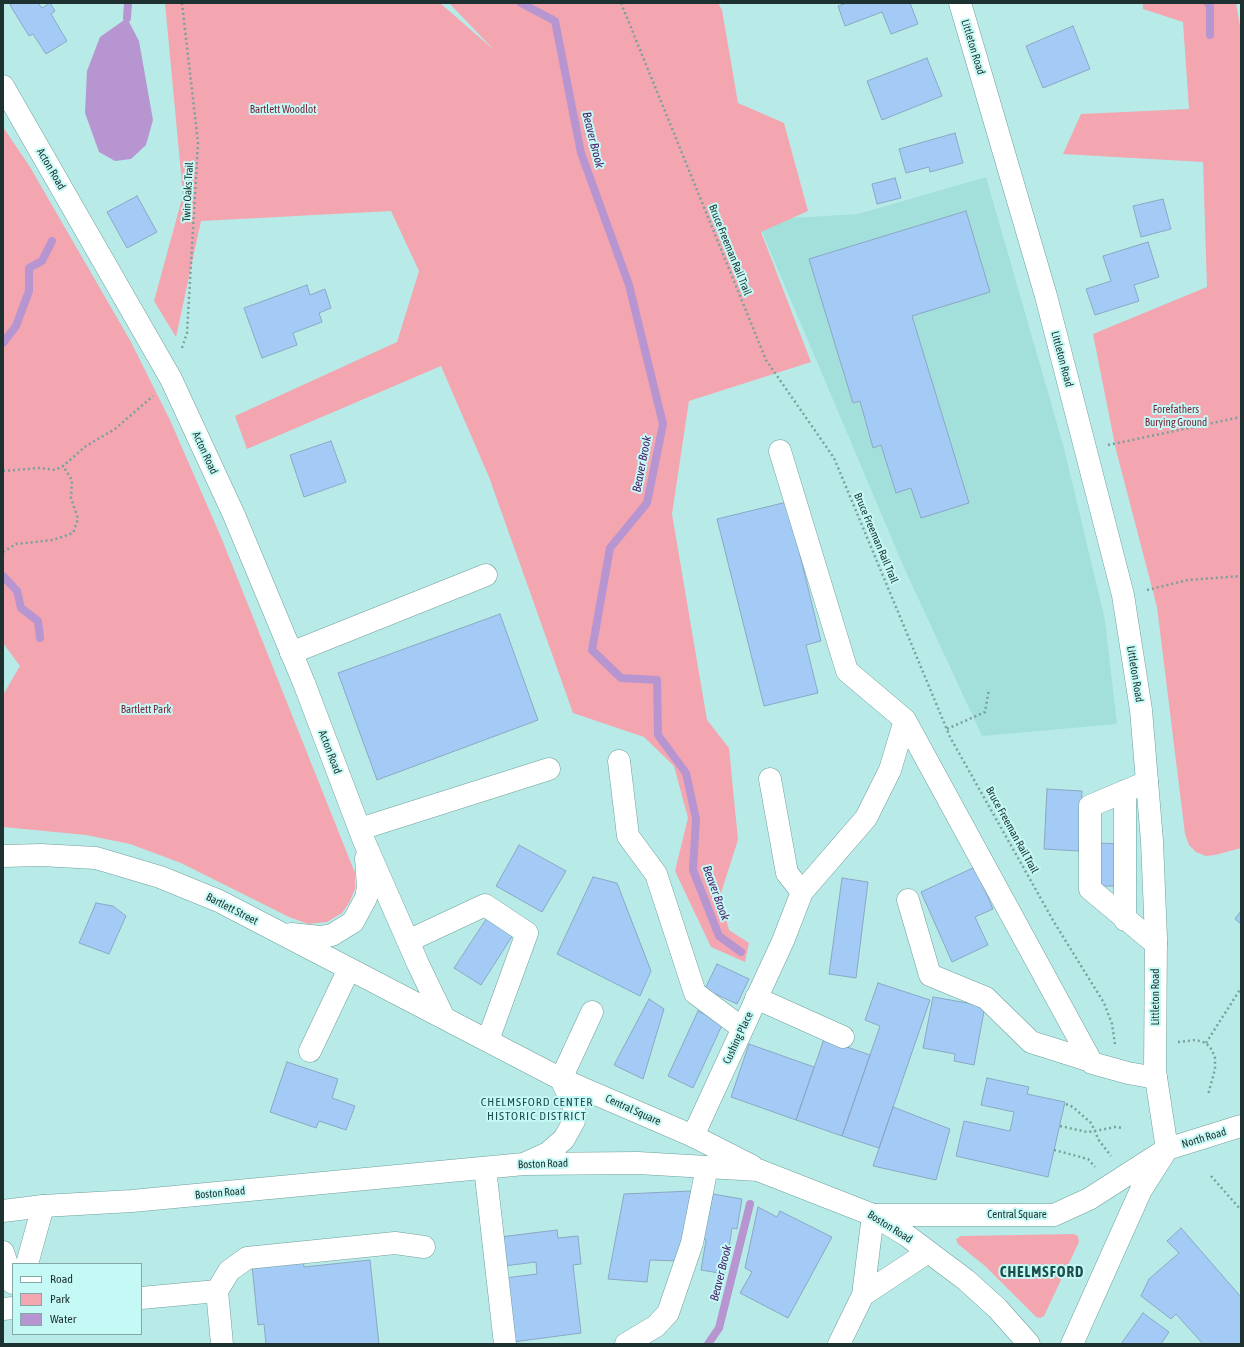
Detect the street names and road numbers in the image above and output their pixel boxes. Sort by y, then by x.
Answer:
street label: Littleton Road [958,18,988,76]
street label: Acton Road [34,146,68,192]
street label: Twin Oaks Trail [180,162,196,222]
street label: Bruce Freeman Rail Trail [706,203,754,297]
street label: Littleton Road [1048,330,1076,388]
street label: Acton Road [189,430,221,476]
street label: Bruce Freeman Rail Trail [851,491,901,585]
street label: Littleton Road [1124,645,1146,703]
street label: Acton Road [316,728,344,776]
street label: Bruce Freeman Rail Trail [983,784,1041,876]
street label: Bartlett Street [204,890,260,928]
street label: Littleton Road [1149,969,1163,1025]
street label: Cushing Place [720,1010,756,1066]
street label: Central Square [603,1092,663,1128]
street label: North Road [1180,1125,1228,1151]
street label: Boston Road [518,1157,568,1171]
street label: Boston Road [194,1184,246,1202]
street label: Boston Road [865,1208,915,1246]
street label: Central Square [987,1208,1047,1222]

